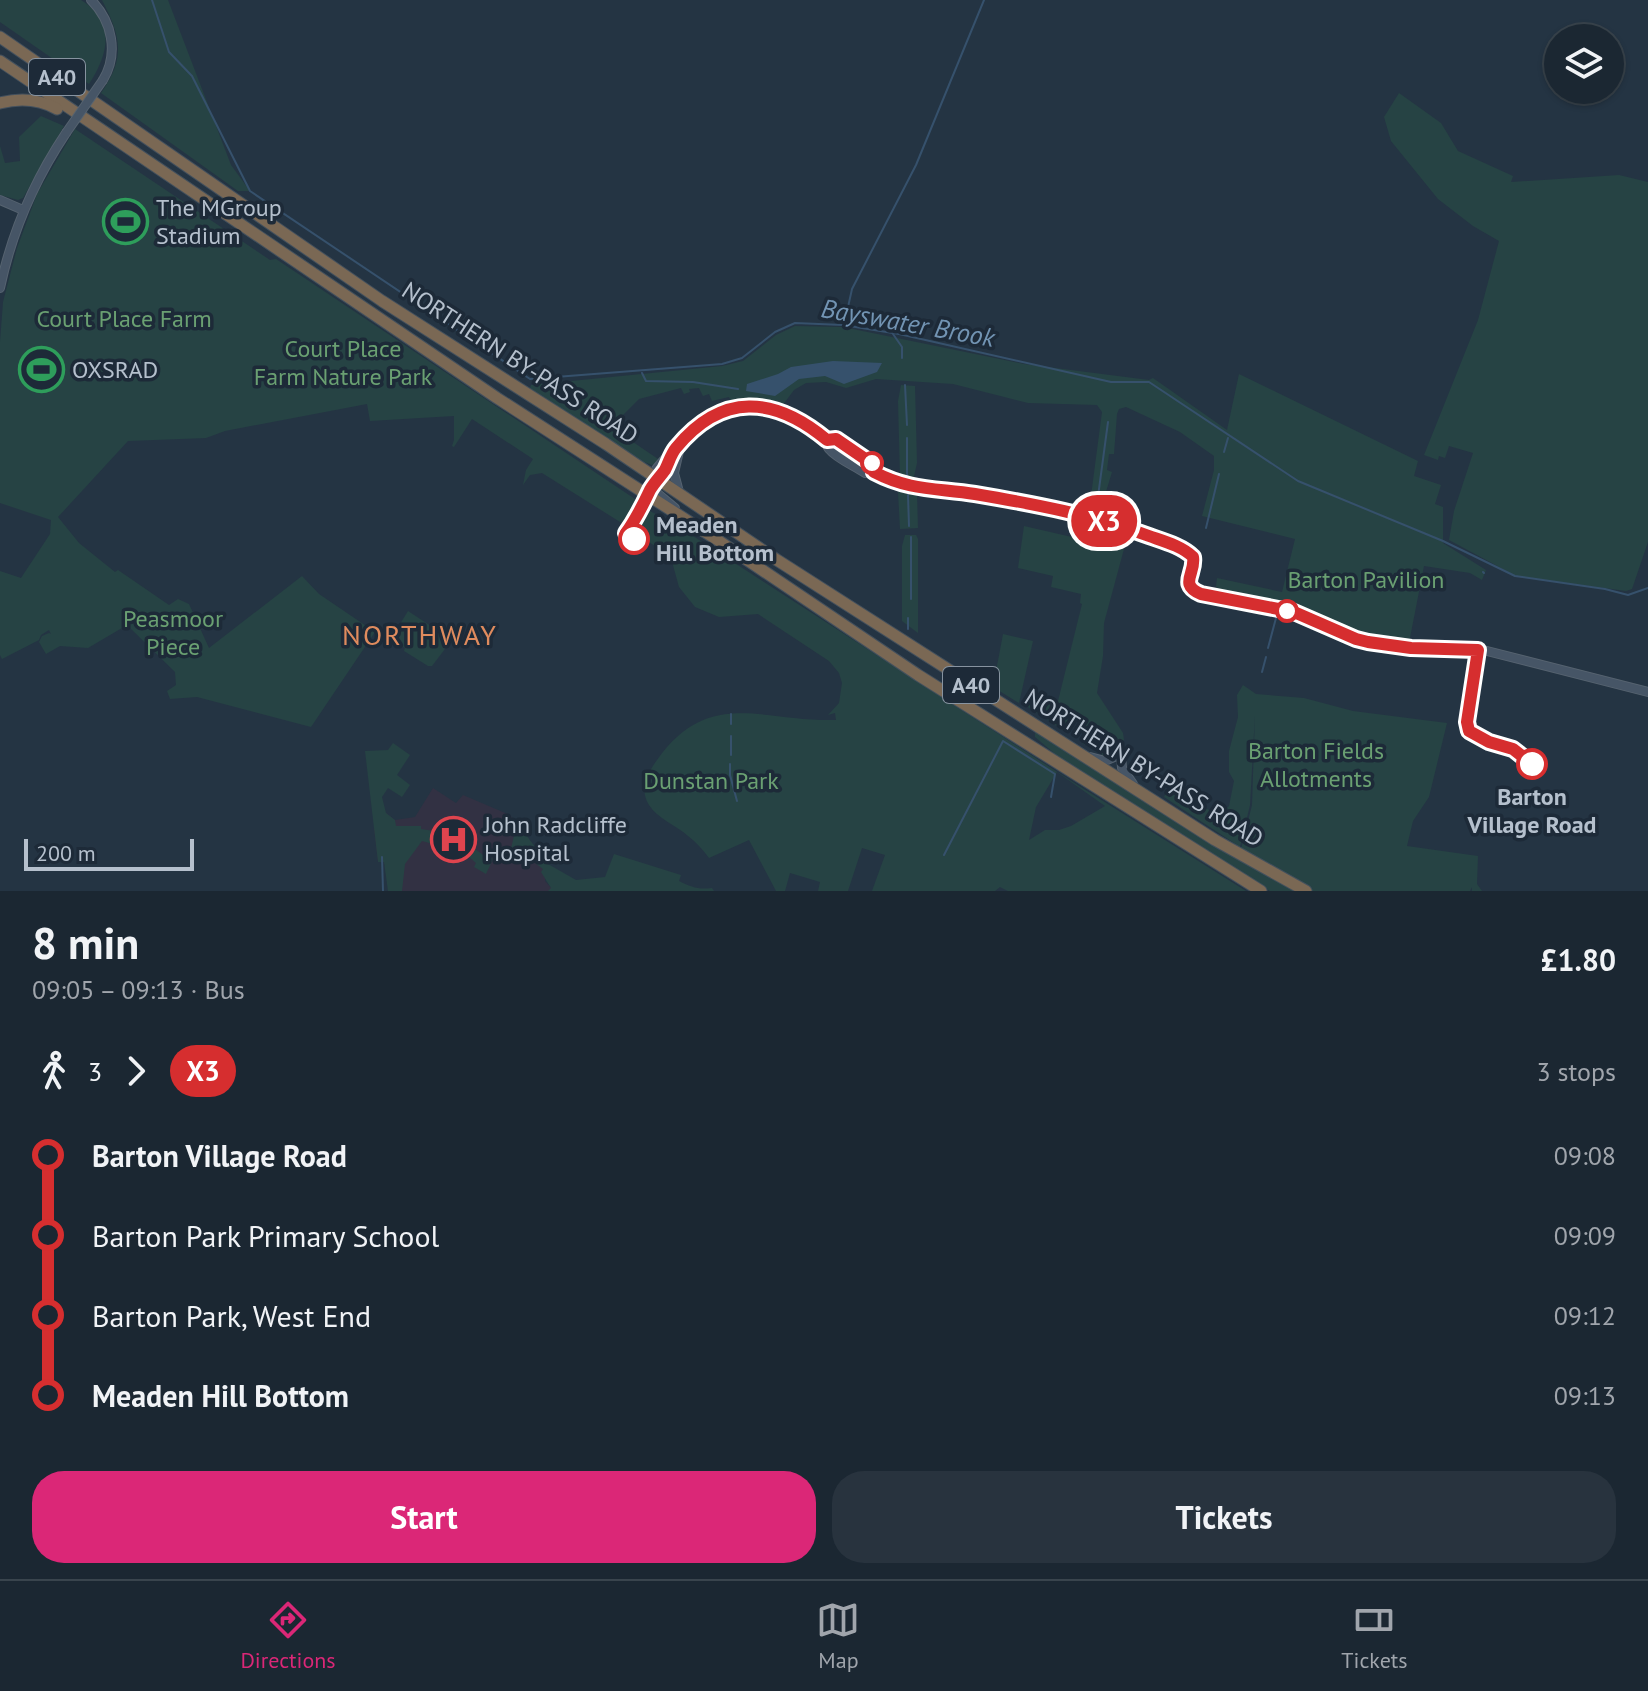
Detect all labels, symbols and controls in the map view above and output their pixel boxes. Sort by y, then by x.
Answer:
map controls [1544,24,1624,104]
button: layers [1544,24,1624,104]
road number: A40 [29,59,85,95]
place label: The MGroup Stadium [156,192,282,251]
sports icon: The MGroup Stadium [101,198,149,246]
street label: NORTHERN BY-PASS ROAD [396,274,644,451]
water label: Bayswater Brook [819,291,999,354]
park label: Court Place Farm [36,303,212,334]
park label: Court Place Farm Nature Park [254,333,433,392]
sports icon: OXSRAD [17,346,65,394]
place label: OXSRAD [72,354,158,385]
unlabelled marker [861,452,883,474]
line badge: X3 [1068,495,1140,547]
text: X3 [1087,502,1121,539]
place label: Meaden Hill Bottom [656,509,774,568]
marker: Meaden Hill Bottom [619,524,649,554]
park label: Barton Pavilion [1288,564,1444,595]
unlabelled marker [1276,600,1298,622]
park label: Peasmoor Piece [123,603,223,662]
district label: NORTHWAY [342,616,498,653]
road number: A40 [943,667,999,703]
street label: NORTHERN BY-PASS ROAD [1019,681,1269,854]
park label: Barton Fields Allotments [1248,735,1384,794]
marker: Barton Village Road [1517,749,1547,779]
park label: Dunstan Park [643,765,779,796]
place label: Barton Village Road [1466,781,1597,840]
place label: John Radcliffe Hospital [483,809,627,868]
hospital icon: John Radcliffe Hospital [429,815,477,863]
scale bar [24,835,194,871]
text: 200 m [36,839,96,867]
text: 8 min [32,914,139,971]
text: £1.80 [1541,940,1616,979]
text: 09:05 – 09:13 · Bus [32,973,245,1006]
icon: walk [32,1049,76,1093]
icon: forward [114,1049,158,1093]
text: X3 [186,1052,220,1089]
text: 3 [88,1055,102,1088]
text: 3 stops [1536,1055,1616,1088]
text: Barton Village Road [92,1136,347,1175]
text: 09:08 [1554,1139,1616,1172]
text: Barton Park Primary School [92,1216,439,1255]
text: 09:09 [1554,1219,1616,1252]
text: Barton Park, West End [92,1296,371,1335]
text: 09:12 [1554,1299,1616,1332]
text: Meaden Hill Bottom [92,1376,349,1415]
text: 09:13 [1554,1379,1616,1412]
button: Start [32,1471,816,1563]
button: Tickets [832,1471,1616,1563]
tab: Directions [240,1598,336,1674]
tab: Map [816,1598,860,1674]
tab: Tickets [1341,1598,1408,1674]

